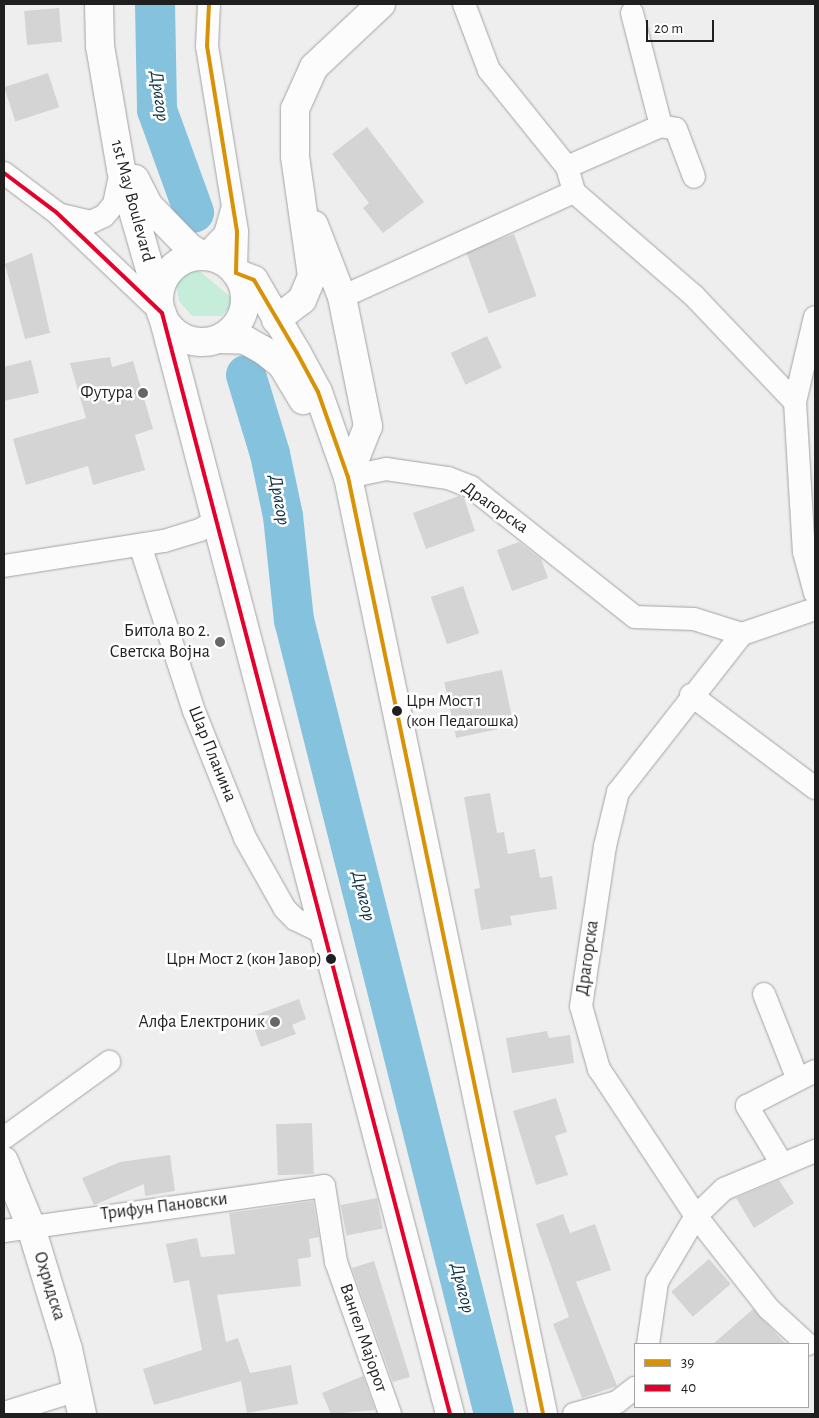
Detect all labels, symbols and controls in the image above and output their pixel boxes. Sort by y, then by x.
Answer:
scale bar [649,10,716,42]
text: 20 m [654,21,683,36]
water label: Драгор [144,69,174,123]
street label: 1st May Boulevard [105,138,159,264]
place label: Футура [80,382,133,404]
marker: Футура [137,387,149,399]
water label: Драгор [263,473,295,527]
street label: Драгорска [458,477,532,539]
place label: Битола во 2. Светска Војна [110,621,210,664]
marker: Битола во 2. Светска Војна [214,636,226,648]
place label: Црн Мост 1 (кон Педагошка) [406,691,519,731]
street label: Шар Планина [183,703,241,805]
marker: Црн Мост 1 (кон Педагошка) [392,706,402,716]
water label: Драгор [346,869,380,923]
street label: Драгорска [572,919,604,997]
place label: Црн Мост 2 (кон Јавор) [166,949,322,969]
marker: Црн Мост 2 (кон Јавор) [326,954,336,964]
place label: Алфа Електроник [138,1011,265,1033]
marker: Алфа Електроник [269,1016,281,1028]
street label: Трифун Пановски [99,1188,229,1226]
street label: Охридска [28,1249,70,1323]
water label: Драгор [445,1261,479,1315]
street label: Вангел Маjорот [334,1281,392,1395]
legend [634,1343,809,1408]
text: 39 [681,1355,694,1370]
text: 40 [681,1380,696,1395]

